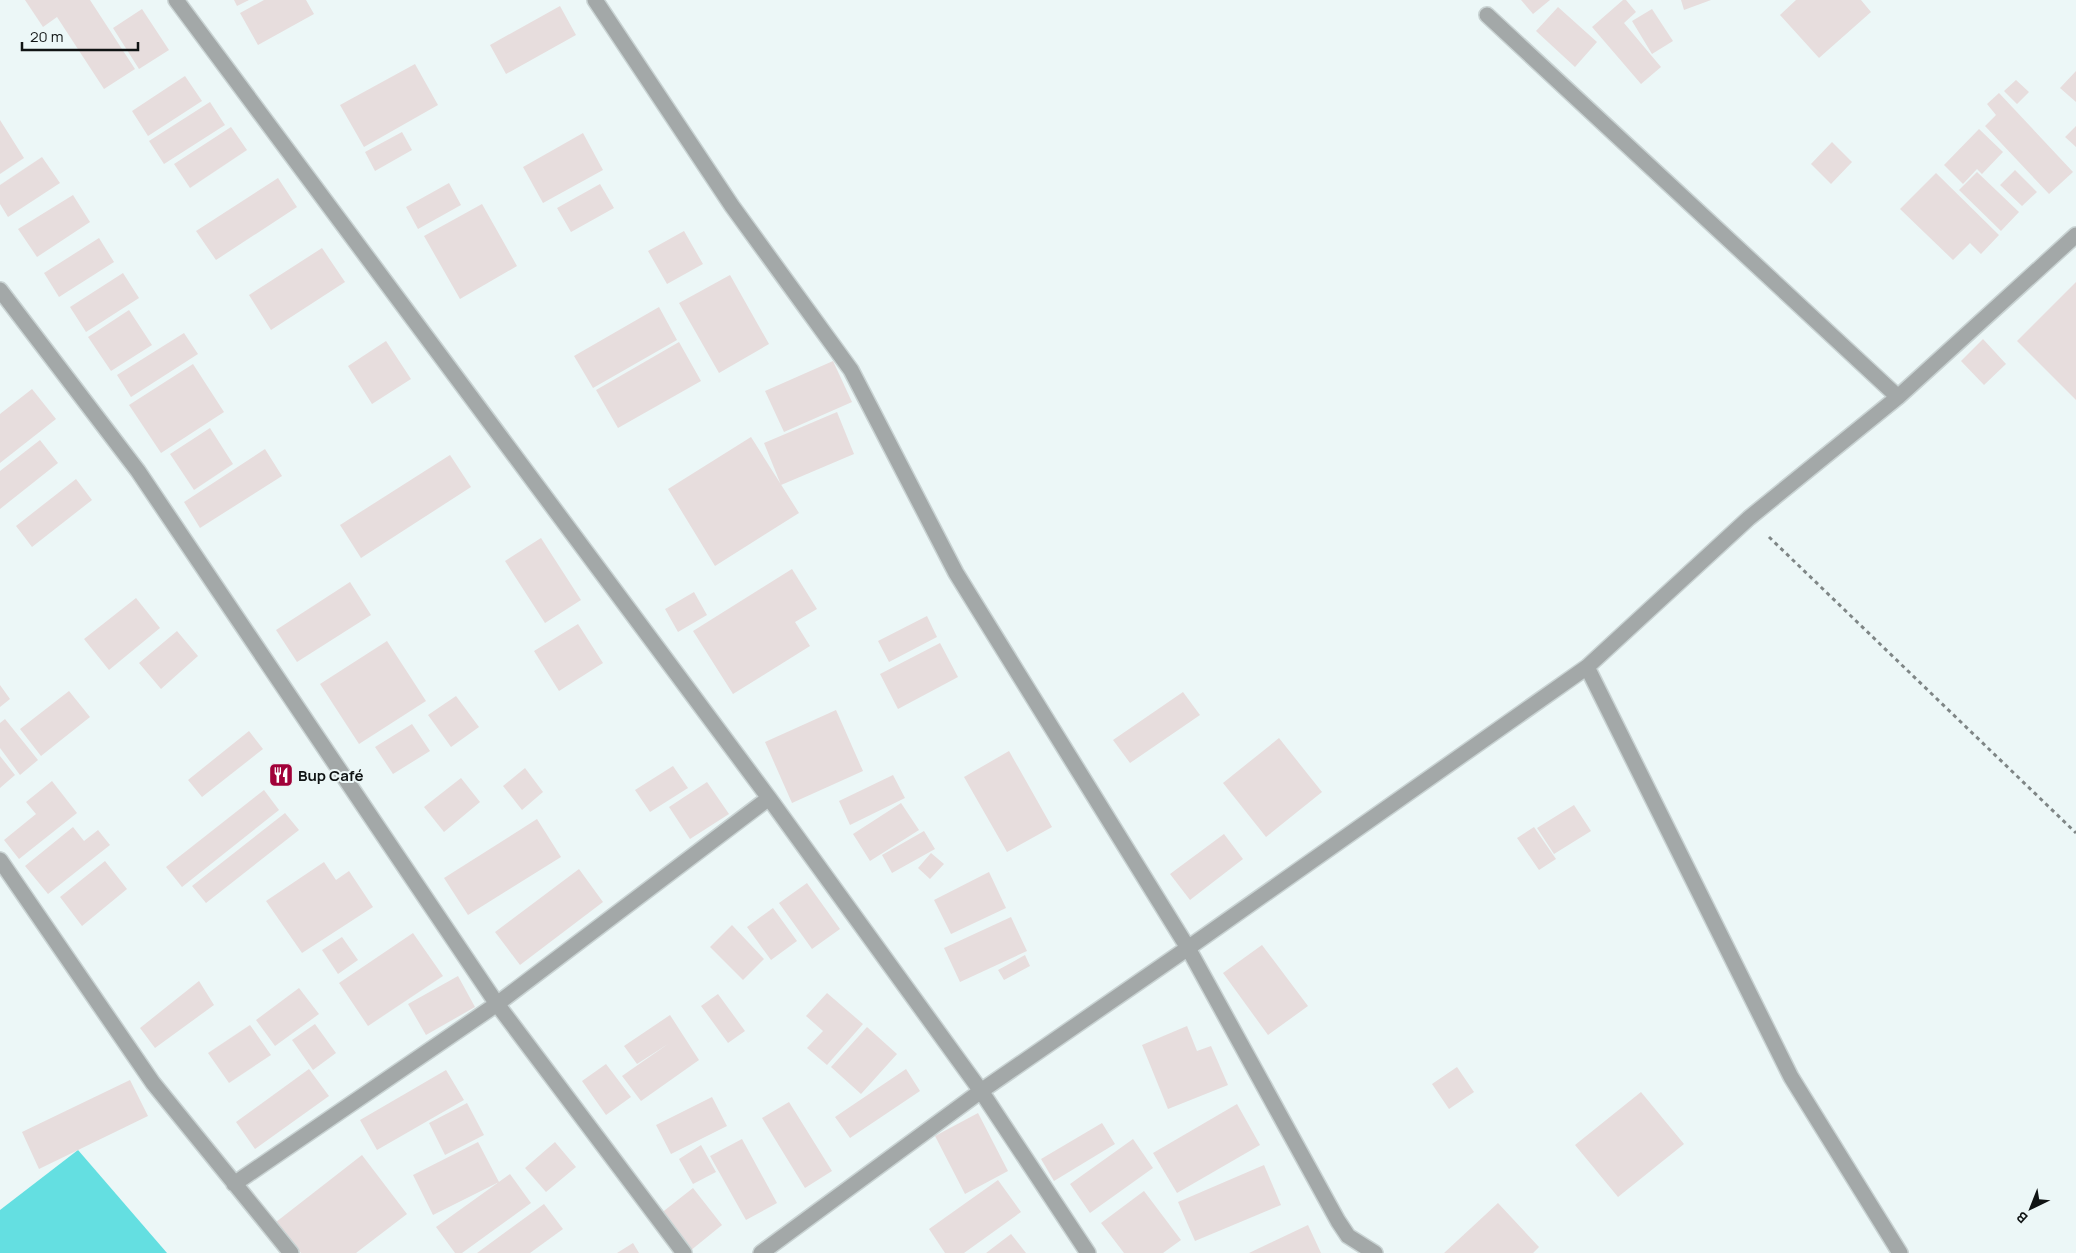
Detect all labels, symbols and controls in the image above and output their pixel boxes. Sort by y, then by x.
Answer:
scale bar [22,20,139,52]
text: 20 m [30,26,63,47]
restaurant icon: Bup Café [268,762,294,788]
place label: Bup Café [298,765,364,786]
north arrow [2006,1183,2056,1233]
text: B [2012,1208,2032,1228]

